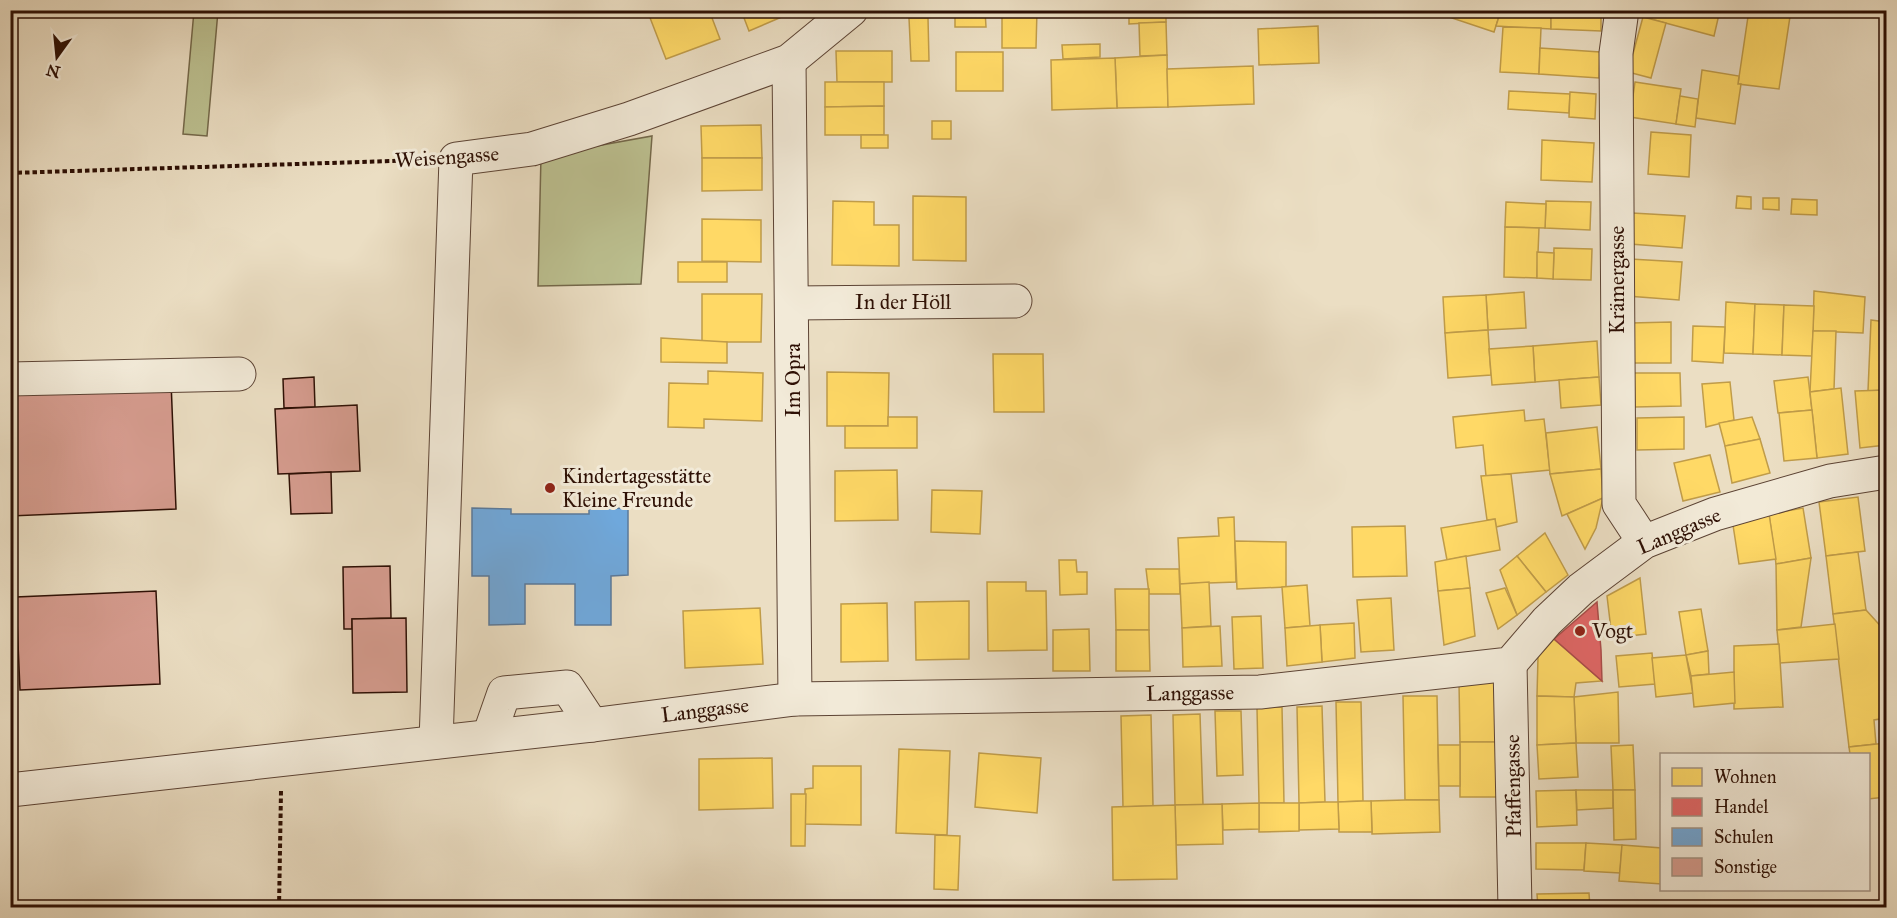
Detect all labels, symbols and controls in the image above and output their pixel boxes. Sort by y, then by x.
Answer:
north arrow [27,27,87,87]
text: N [44,60,62,82]
street label: Weisengasse [394,140,500,174]
street label: Krämergasse [1604,225,1630,334]
street label: In der Höll [855,289,952,315]
street label: Im Opra [780,343,806,417]
place label: Kindertagesstätte Kleine Freunde [562,463,712,513]
marker: Kindertagesstätte Kleine Freunde [543,481,557,495]
street label: Langgasse [1633,502,1725,560]
place label: Vogt [1591,618,1634,644]
marker: Vogt [1573,624,1587,638]
street label: Langgasse [1146,679,1235,707]
street label: Langgasse [660,692,751,728]
street label: Pfaffengasse [1499,734,1527,838]
legend [1660,753,1870,891]
text: Wohnen [1714,766,1777,788]
text: Handel [1714,796,1768,818]
text: Schulen [1714,826,1774,848]
text: Sonstige [1714,856,1777,879]

